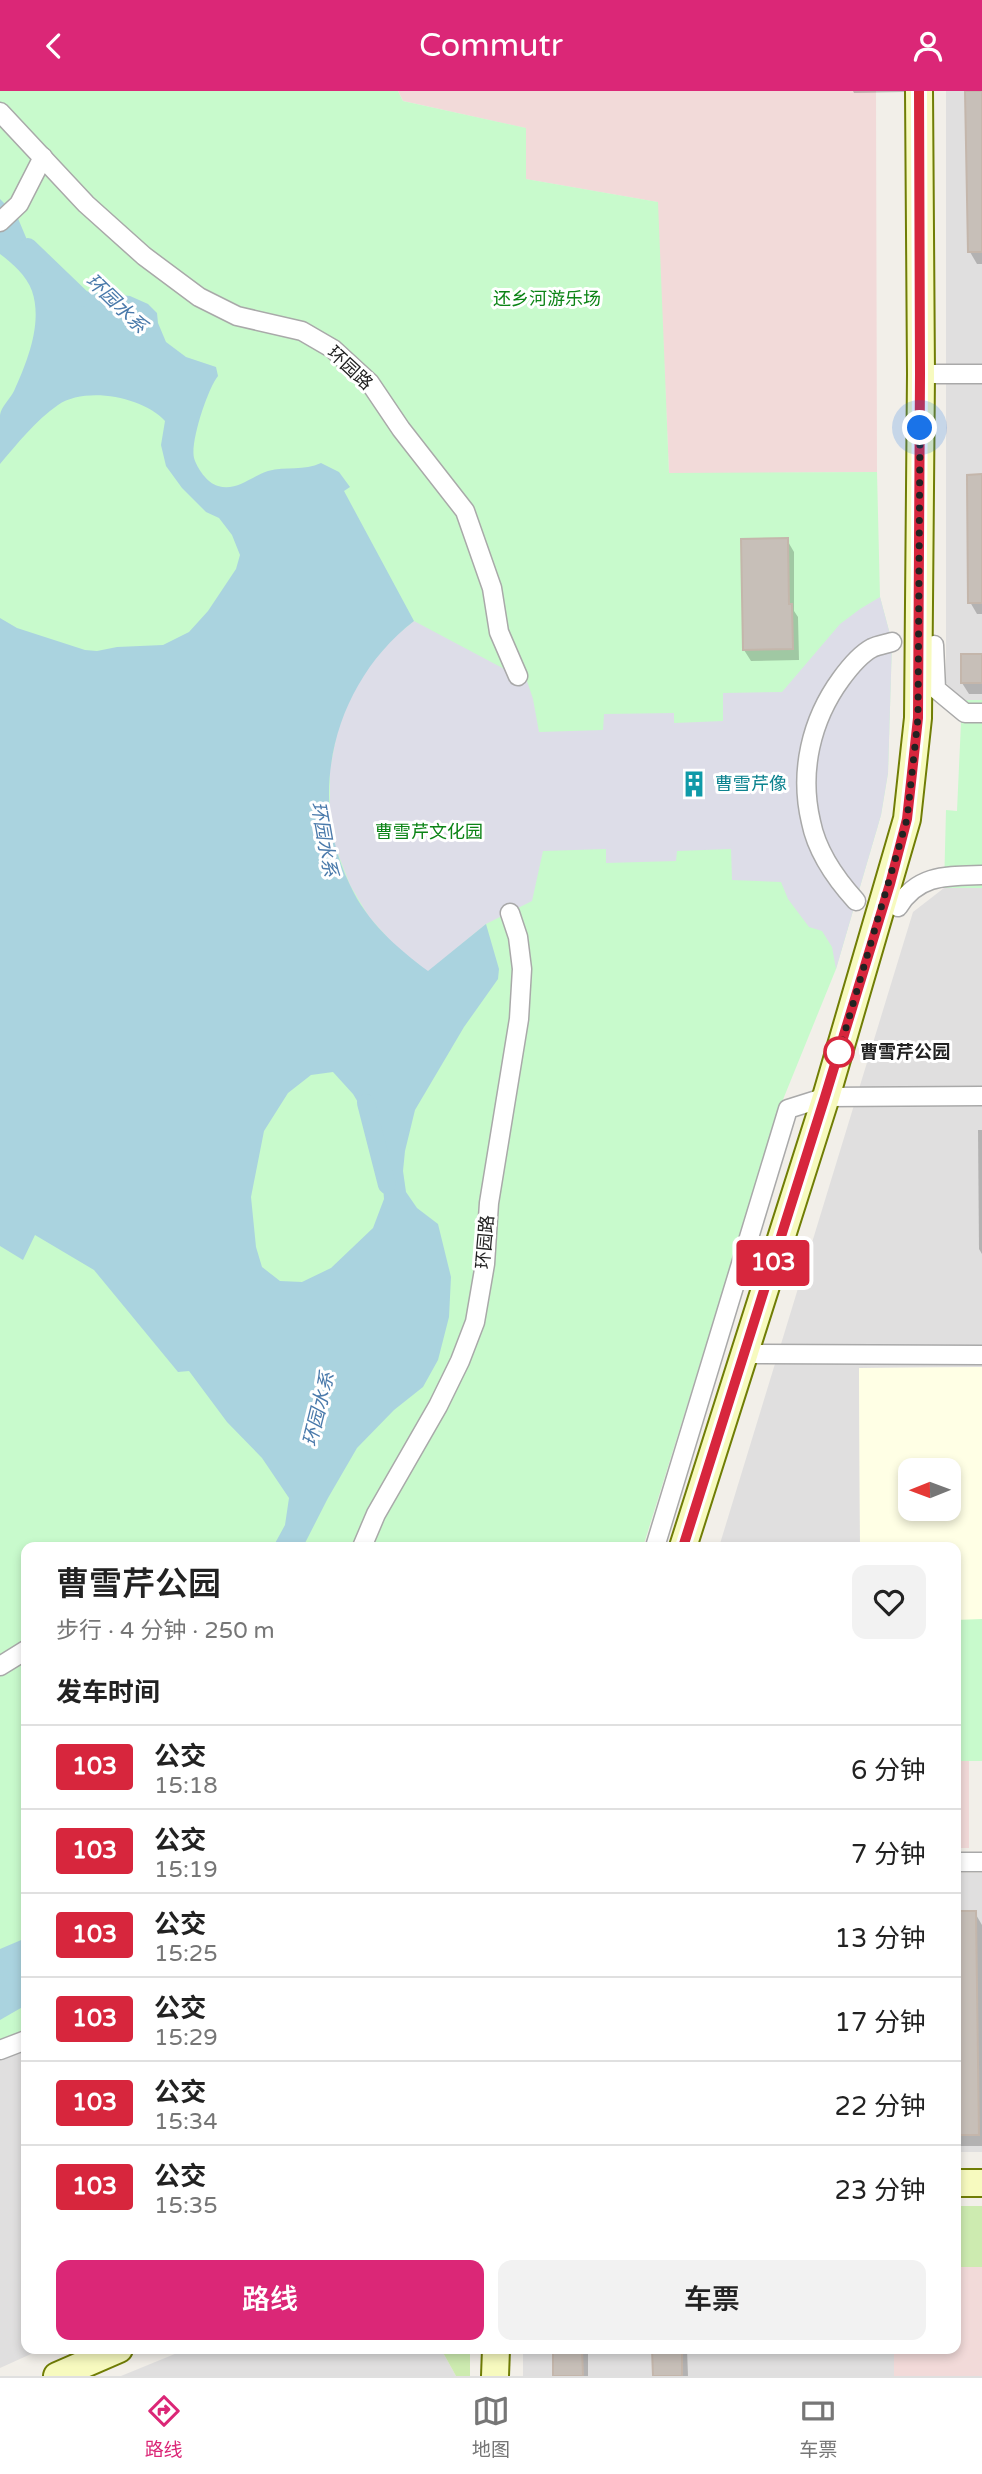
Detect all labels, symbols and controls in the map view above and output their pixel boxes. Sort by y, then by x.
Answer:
icon: back [35,27,73,65]
text: Commutr [419,27,563,65]
icon: person [909,27,947,65]
water label: 环园水系 [81,269,152,339]
park label: 还乡河游乐场 [493,288,601,310]
street label: 环园路 [323,342,377,394]
your location [902,410,937,445]
building icon: 曹雪芹像 [679,769,709,799]
place label: 曹雪芹像 [715,773,787,795]
water label: 环园水系 [307,800,342,879]
park label: 曹雪芹文化园 [375,821,483,843]
marker: 曹雪芹公园 [824,1037,854,1067]
place label: 曹雪芹公园 [860,1041,950,1063]
street label: 环园路 [472,1214,498,1270]
line badge: 103 [733,1240,813,1286]
text: 103 [750,1248,796,1277]
water label: 环园水系 [299,1369,339,1449]
north arrow [898,1458,961,1521]
map controls [898,1458,961,1521]
text: 曹雪芹公园 [56,1565,221,1604]
button: heart [852,1565,926,1639]
text: 步行 · 4 分钟 · 250 m [56,1617,275,1645]
text: 发车时间 [56,1677,160,1708]
text: 公交 [154,1741,206,1772]
text: 103 [72,1752,117,1781]
text: 6 分钟 [851,1755,926,1786]
text: 15:18 [154,1772,218,1800]
text: 公交 [154,1825,206,1856]
text: 103 [72,1836,117,1865]
text: 7 分钟 [851,1839,926,1870]
text: 15:19 [154,1856,218,1884]
text: 公交 [154,1909,206,1940]
text: 103 [72,1920,117,1949]
text: 13 分钟 [835,1923,926,1954]
text: 15:25 [154,1940,218,1968]
text: 公交 [154,1993,206,2024]
text: 103 [72,2004,117,2033]
text: 17 分钟 [835,2007,926,2038]
text: 15:29 [154,2024,218,2052]
text: 公交 [154,2077,206,2108]
text: 103 [72,2088,117,2117]
text: 22 分钟 [835,2091,926,2122]
text: 15:34 [154,2108,218,2136]
text: 公交 [154,2161,206,2192]
text: 103 [72,2172,117,2201]
text: 23 分钟 [835,2175,926,2206]
text: 15:35 [154,2192,218,2220]
button: 路线 [56,2260,484,2340]
button: 车票 [498,2260,926,2340]
tab: 路线 [145,2392,183,2461]
tab: 地图 [472,2392,510,2461]
tab: 车票 [799,2392,837,2461]

